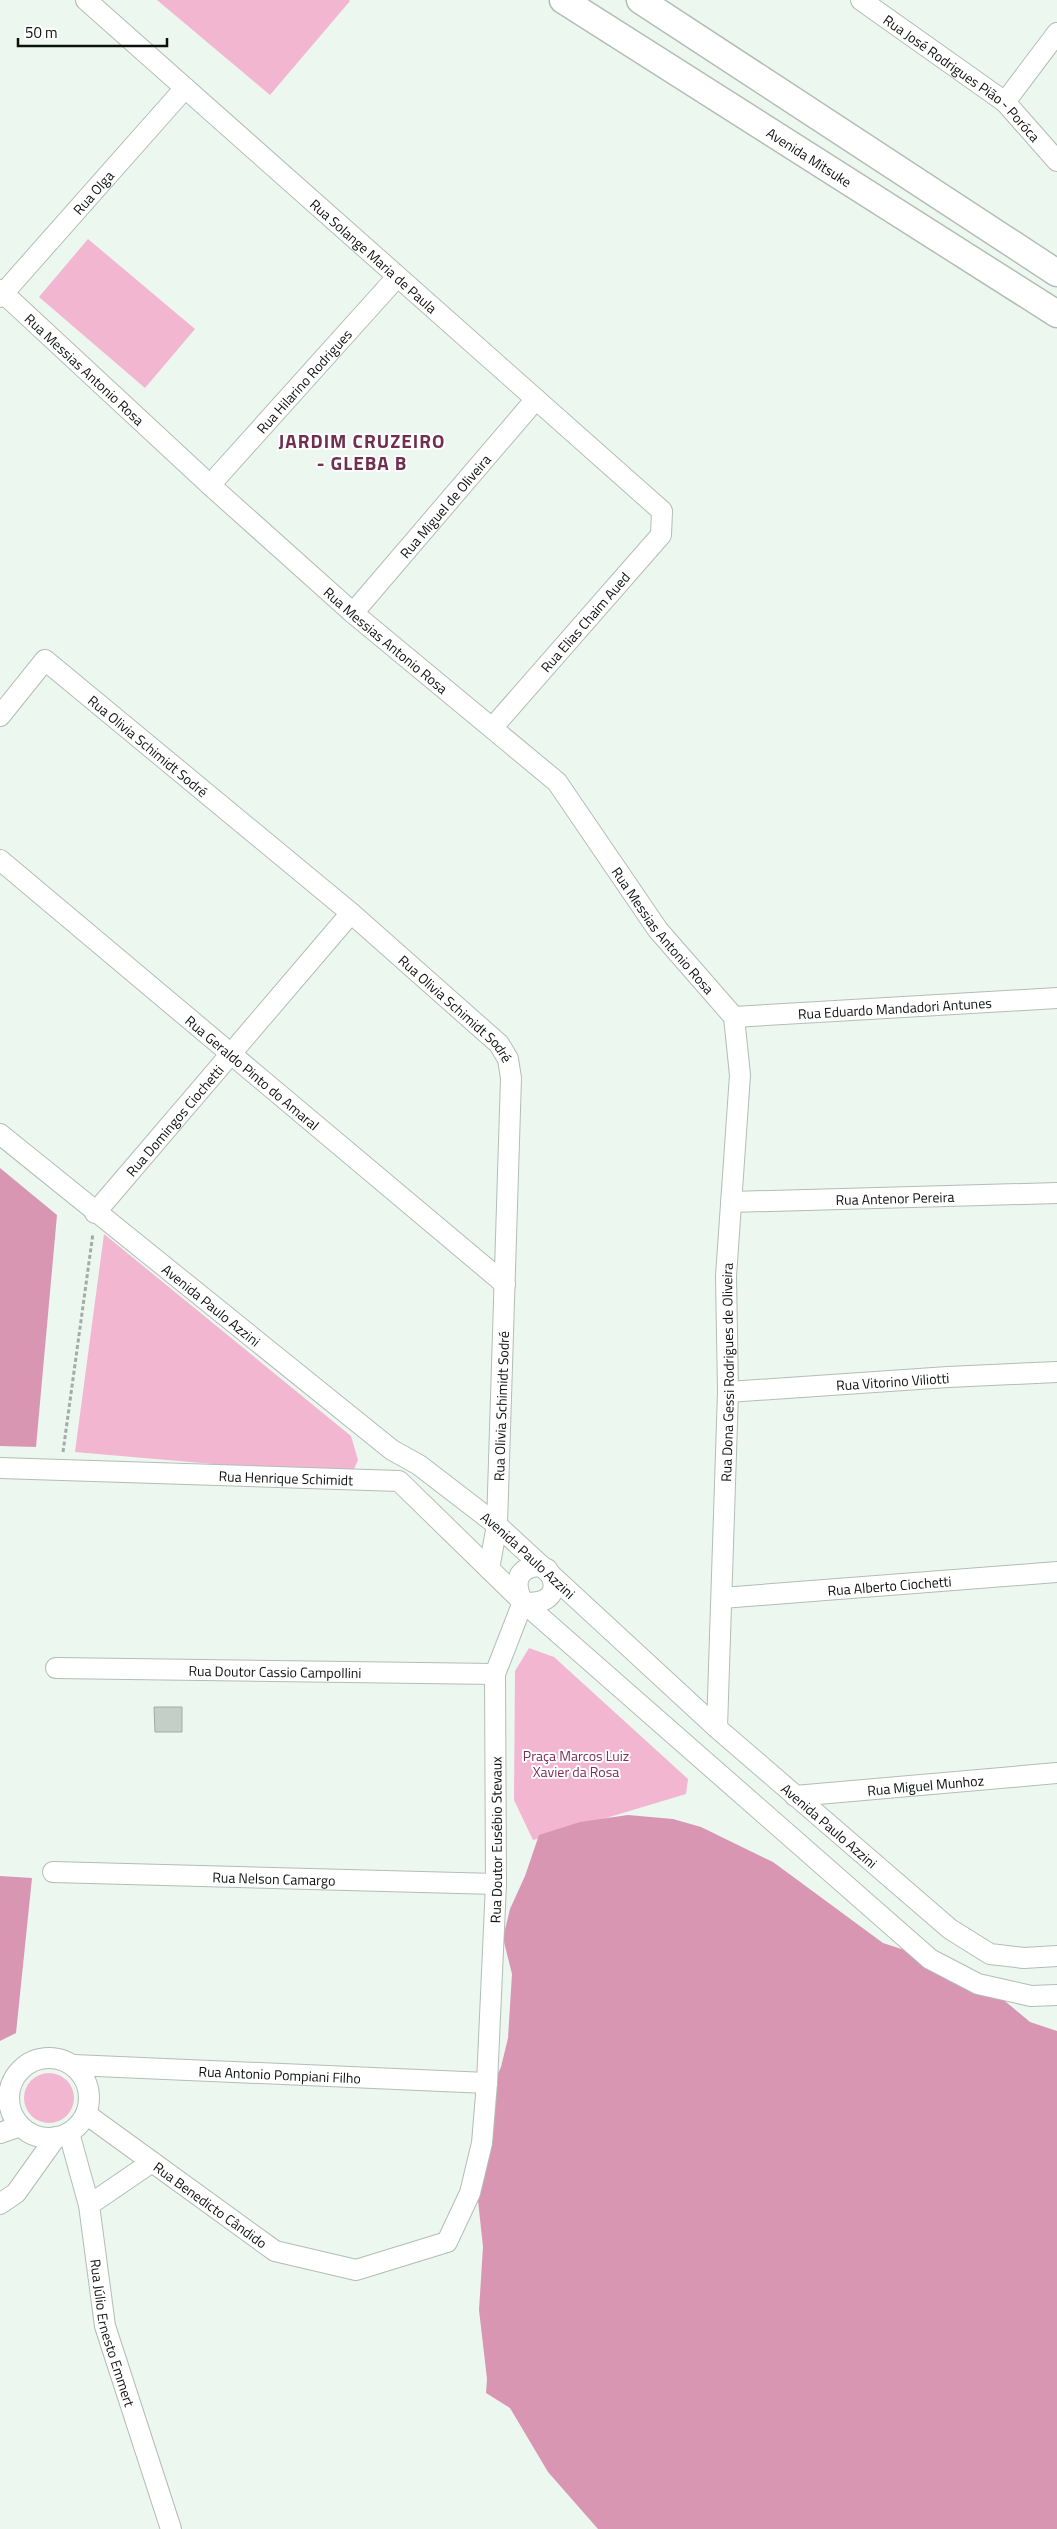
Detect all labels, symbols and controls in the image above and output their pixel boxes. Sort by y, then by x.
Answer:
street label: Rua José Rodrigues Pião - Poróca [879,9,1046,146]
scale bar [18,15,166,47]
text: 50 m [25,21,58,44]
street label: Avenida Mitsuke [763,122,856,192]
street label: Rua Olga [67,165,118,219]
street label: Rua Solange Maria de Paula [306,193,442,318]
street label: Rua Messias Antonio Rosa [21,308,149,430]
street label: Rua Hilarino Rodrigues [251,324,356,438]
district label: JARDIM CRUZEIRO - GLEBA B [279,426,445,477]
street label: Rua Miguel de Oliveira [394,449,495,562]
street label: Rua Elias Chaim Aued [535,567,635,677]
street label: Rua Messias Antonio Rosa [319,581,453,698]
street label: Rua Olivia Schimidt Sodré [84,689,213,801]
street label: Rua Messias Antonio Rosa [607,862,720,998]
street label: Rua Olivia Schimidt Sodré [394,950,518,1066]
street label: Rua Eduardo Mandadori Antunes [797,991,992,1024]
street label: Rua Geraldo Pinto do Amaral [181,1010,324,1135]
street label: Rua Domingos Ciochetti [120,1060,228,1181]
street label: Rua Antenor Pereira [835,1185,955,1210]
street label: Avenida Paulo Azzini [158,1259,266,1351]
street label: Rua Dona Gessi Rodrigues de Oliveira [715,1262,739,1482]
street label: Rua Olivia Schimidt Sodré [488,1331,514,1481]
street label: Rua Vitorino Viliotti [835,1366,950,1395]
street label: Rua Henrique Schimidt [218,1465,353,1490]
street label: Avenida Paulo Azzini [477,1506,580,1603]
street label: Rua Alberto Ciochetti [827,1570,952,1600]
street label: Rua Doutor Cassio Campollini [188,1659,362,1683]
park label: Praça Marcos Luiz Xavier da Rosa [523,1745,629,1782]
street label: Rua Doutor Eusébio Stevaux [484,1756,507,1924]
street label: Rua Miguel Munhoz [866,1769,985,1800]
street label: Avenida Paulo Azzini [777,1778,882,1873]
street label: Rua Nelson Camargo [212,1866,336,1890]
street label: Rua Antonio Pompiani Filho [198,2060,361,2088]
street label: Rua Benedicto Cândido [149,2156,272,2253]
street label: Rua Júlio Ernesto Emmert [86,2258,141,2409]

